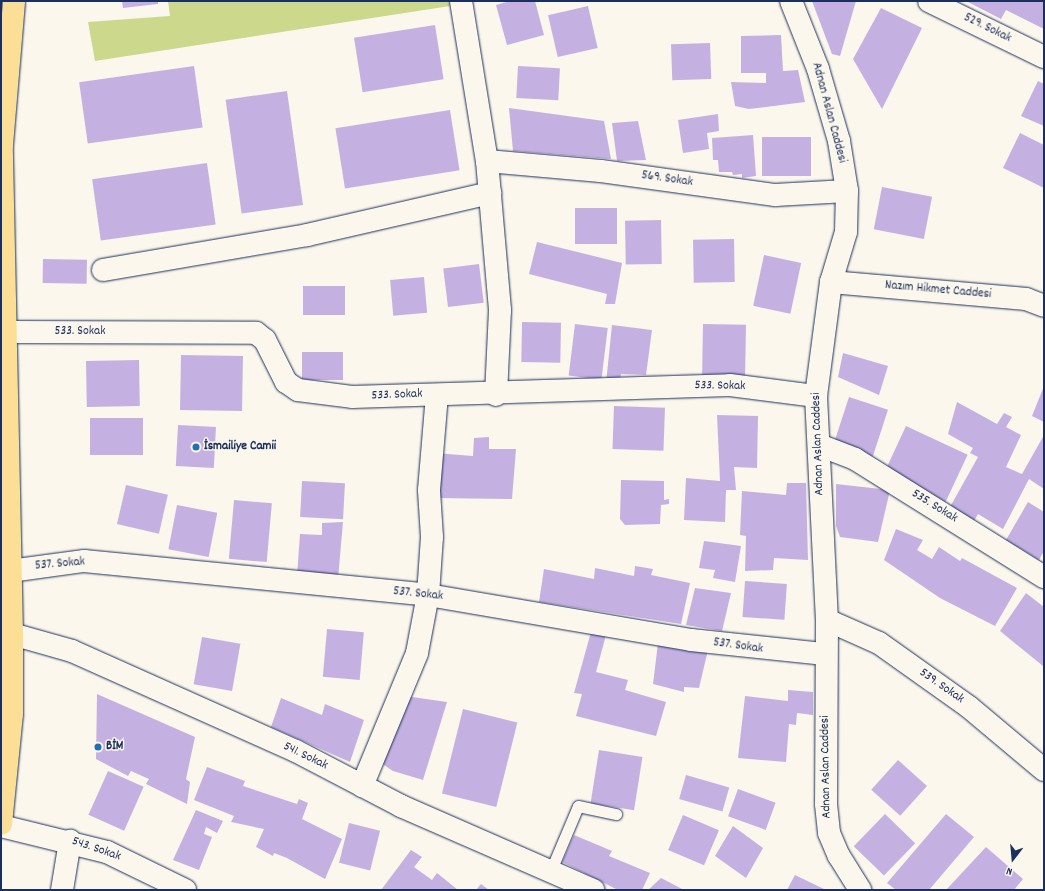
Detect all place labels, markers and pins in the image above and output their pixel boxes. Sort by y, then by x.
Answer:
place label: İsmailiye Camii [204,439,276,455]
marker: İsmailiye Camii [191,442,201,452]
place label: BİM [106,739,123,755]
marker: BİM [93,742,103,752]

